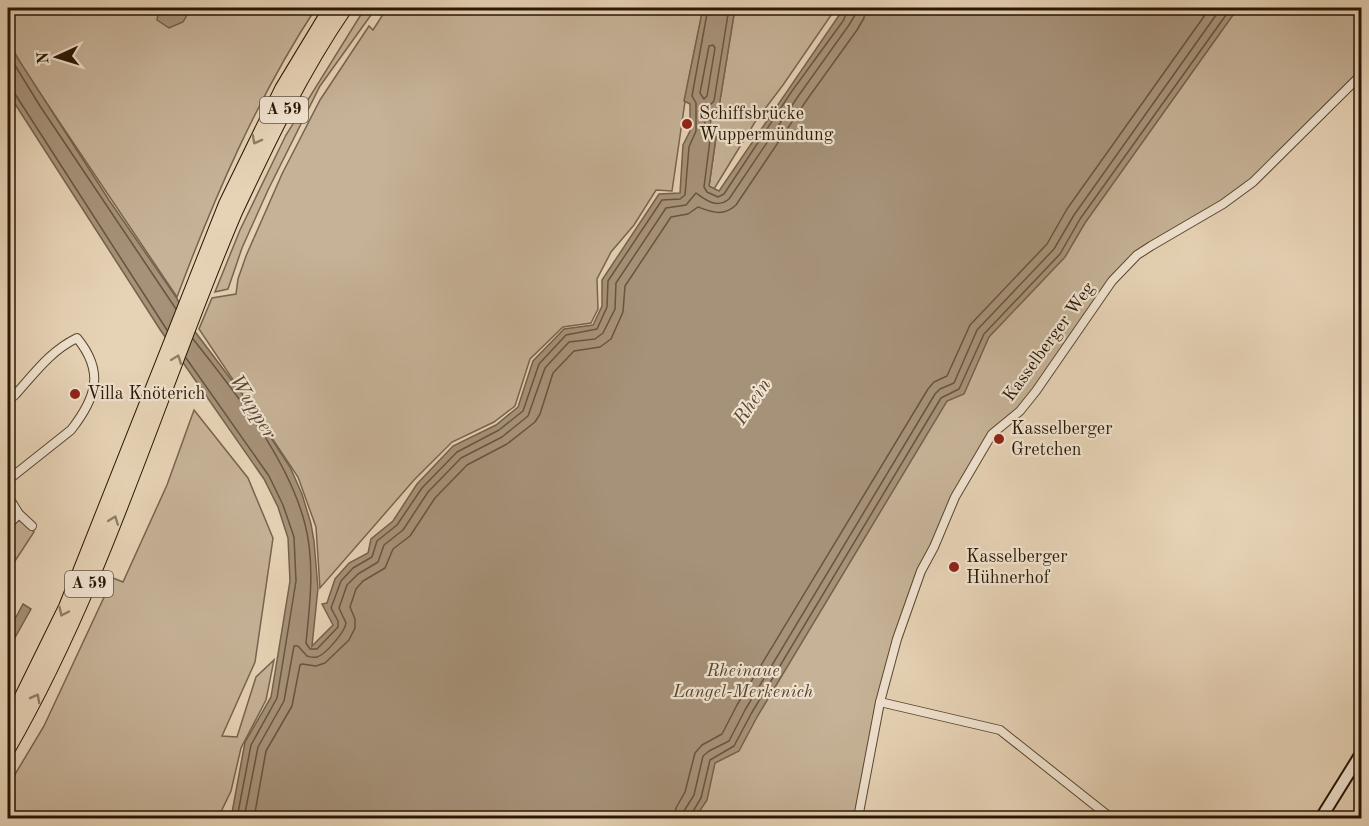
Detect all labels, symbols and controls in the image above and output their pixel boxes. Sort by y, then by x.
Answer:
north arrow [27,27,87,87]
text: N [36,50,52,65]
road number: A 59 [260,97,308,123]
place label: Schiffsbrücke Wuppermündung [699,105,834,144]
marker: Schiffsbrücke Wuppermündung [680,117,694,131]
one-way arrow [252,134,263,145]
street label: Kasselberger Weg [1000,279,1098,405]
one-way arrow [169,354,182,364]
water label: Wupper [225,371,279,443]
water label: Rhein [730,375,776,430]
place label: Villa Knöterich [87,385,206,403]
marker: Villa Knöterich [68,387,82,401]
place label: Kasselberger Gretchen [1011,420,1113,459]
marker: Kasselberger Gretchen [992,432,1006,446]
one-way arrow [107,515,119,526]
place label: Kasselberger Hühnerhof [966,548,1068,587]
marker: Kasselberger Hühnerhof [947,560,961,574]
road number: A 59 [65,571,113,597]
one-way arrow [59,606,71,617]
park label: Rheinaue Langel-Merkenich [672,662,813,701]
one-way arrow [28,693,40,704]

